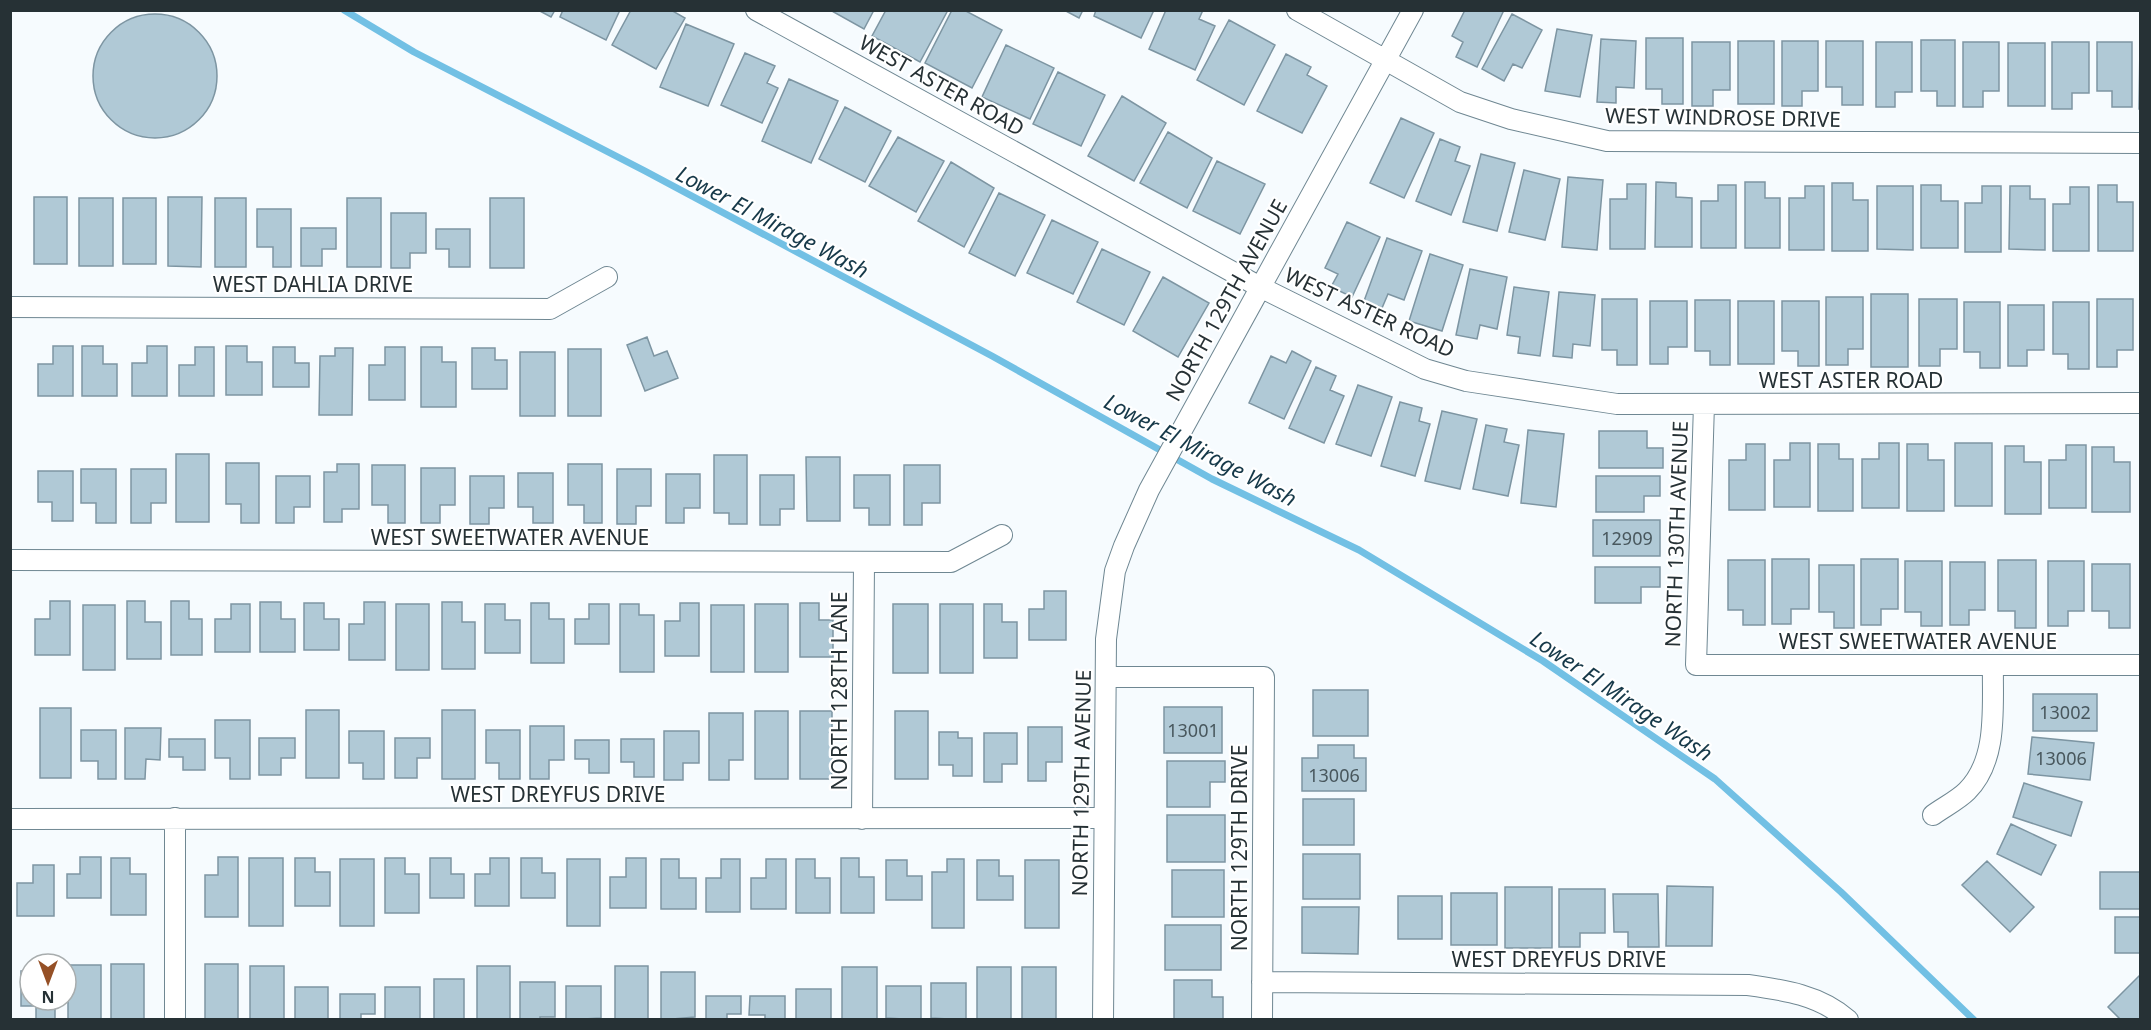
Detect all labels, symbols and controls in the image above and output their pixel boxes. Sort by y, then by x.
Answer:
street label: WEST ASTER ROAD [855,28,1029,142]
street label: WEST WINDROSE DRIVE [1605,101,1841,133]
water label: Lower El Mirage Wash [671,158,875,284]
street label: NORTH 129TH AVENUE [1159,194,1293,406]
street label: WEST ASTER ROAD [1280,260,1460,364]
street label: WEST DAHLIA DRIVE [213,270,413,298]
street label: WEST ASTER ROAD [1759,366,1943,394]
water label: Lower El Mirage Wash [1099,386,1303,512]
street label: NORTH 130TH AVENUE [1658,420,1694,648]
street label: WEST SWEETWATER AVENUE [371,523,649,551]
house number: 12909 [1601,526,1653,550]
street label: NORTH 128TH LANE [825,592,853,790]
water label: Lower El Mirage Wash [1525,623,1719,767]
street label: WEST SWEETWATER AVENUE [1779,627,2057,655]
street label: NORTH 129TH AVENUE [1065,669,1097,897]
house number: 13002 [2039,700,2091,724]
house number: 13001 [1167,718,1219,742]
street label: NORTH 129TH DRIVE [1225,745,1253,951]
house number: 13006 [2035,746,2087,770]
house number: 13006 [1308,763,1360,787]
street label: WEST DREYFUS DRIVE [451,780,665,808]
street label: WEST DREYFUS DRIVE [1452,945,1666,973]
north arrow [18,952,78,1012]
text: N [41,986,55,1008]

